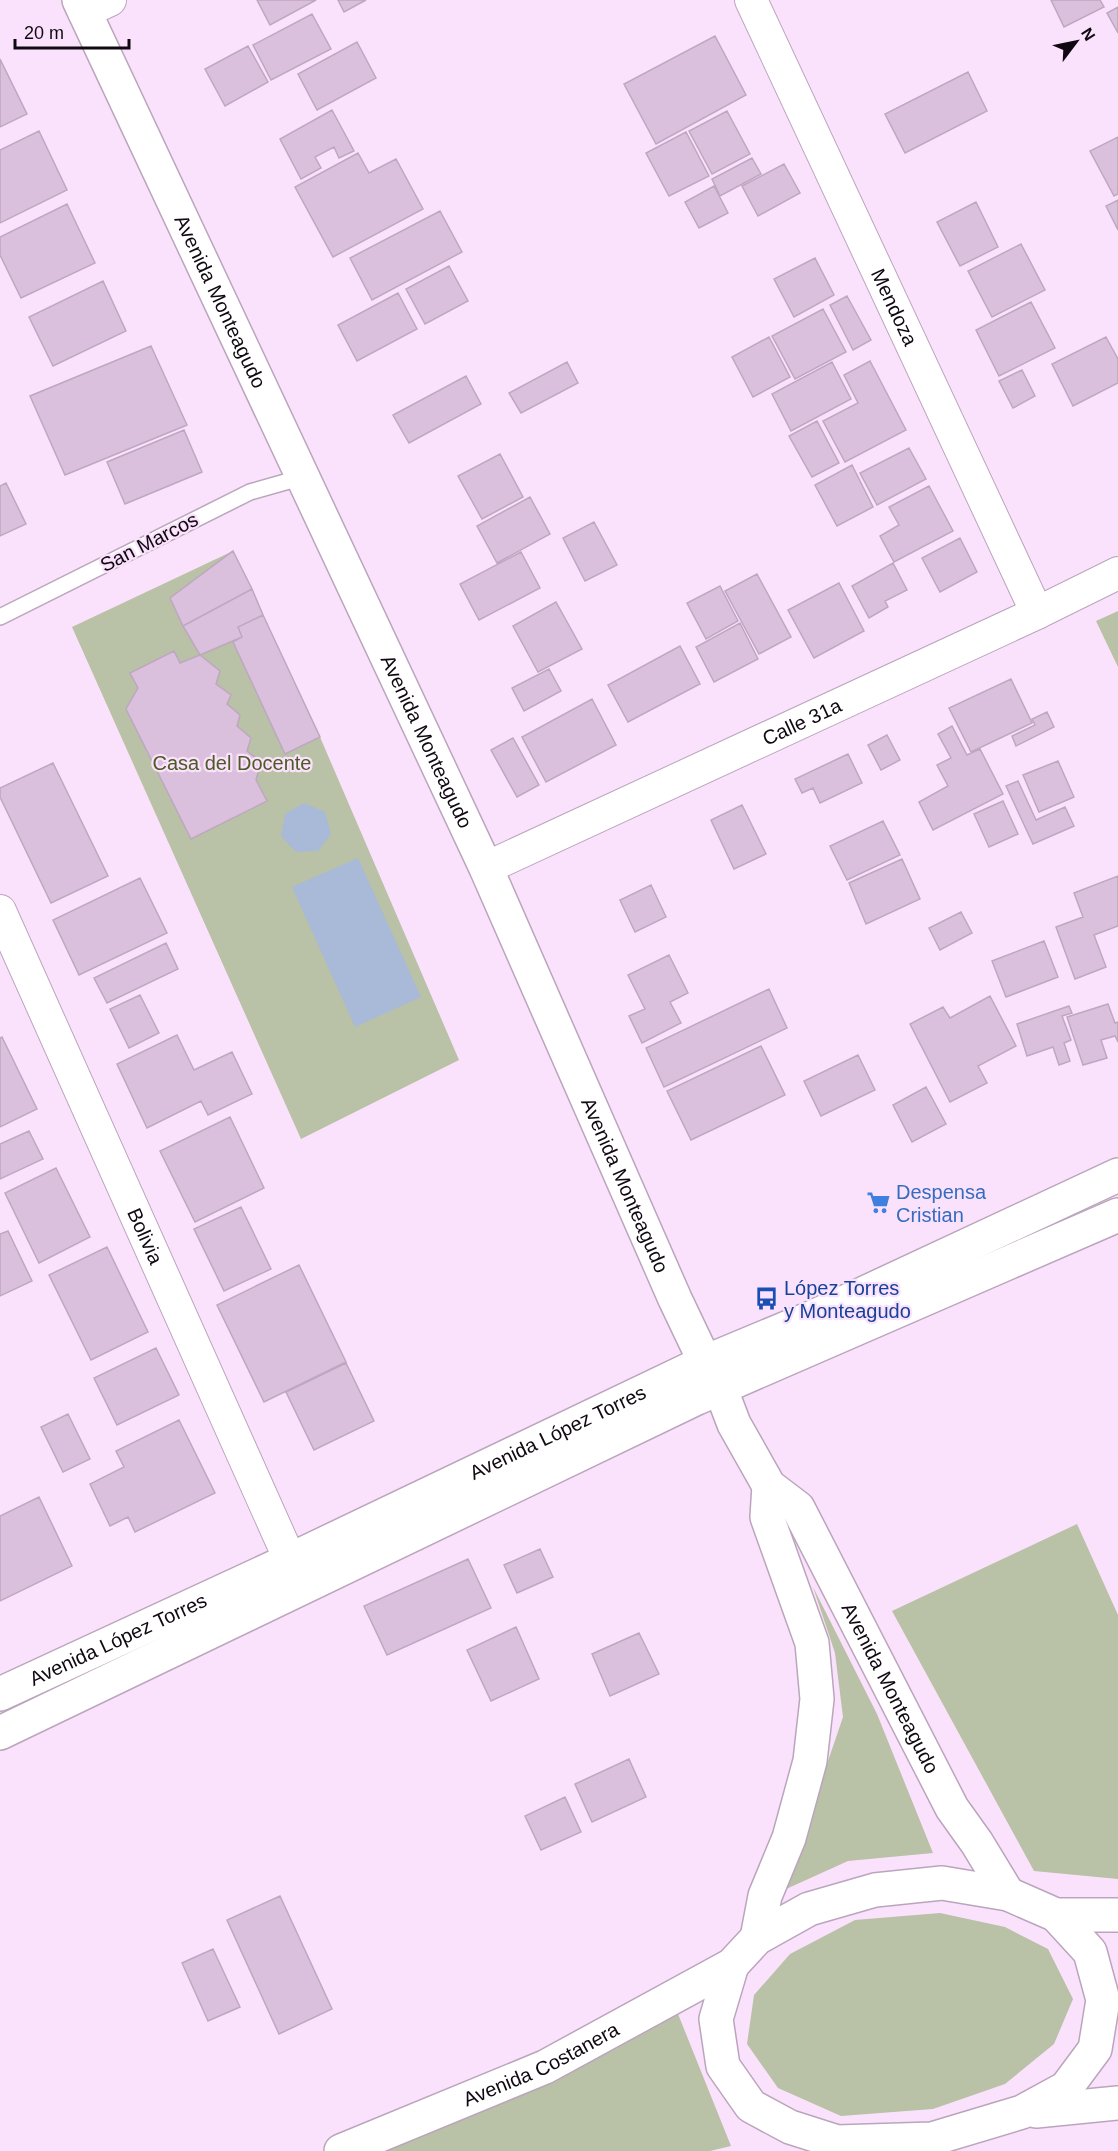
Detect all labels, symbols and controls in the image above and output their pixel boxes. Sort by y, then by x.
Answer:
scale bar [15,12,129,50]
north arrow [1046,12,1106,72]
text: 20 m [24,23,64,43]
text: N [1078,25,1099,44]
street label: Avenida Monteagudo [170,211,270,392]
street label: Mendoza [867,265,922,350]
street label: San Marcos [96,508,202,576]
street label: Avenida Monteagudo [377,651,477,832]
street label: Calle 31a [759,694,846,750]
park label: Casa del Docente [153,752,311,774]
street label: Avenida Monteagudo [577,1094,673,1276]
place label: Despensa Cristian [896,1181,987,1226]
supermarket icon: Despensa Cristian [865,1190,891,1216]
street label: Bolivia [123,1205,168,1268]
place label: López Torres y Monteagudo [784,1277,911,1322]
bus stop icon: López Torres y Monteagudo [753,1286,779,1312]
street label: Avenida López Torres [466,1381,649,1484]
street label: Avenida López Torres [26,1589,210,1690]
street label: Avenida Monteagudo [837,1599,943,1777]
street label: Avenida Costanera [460,2018,623,2110]

